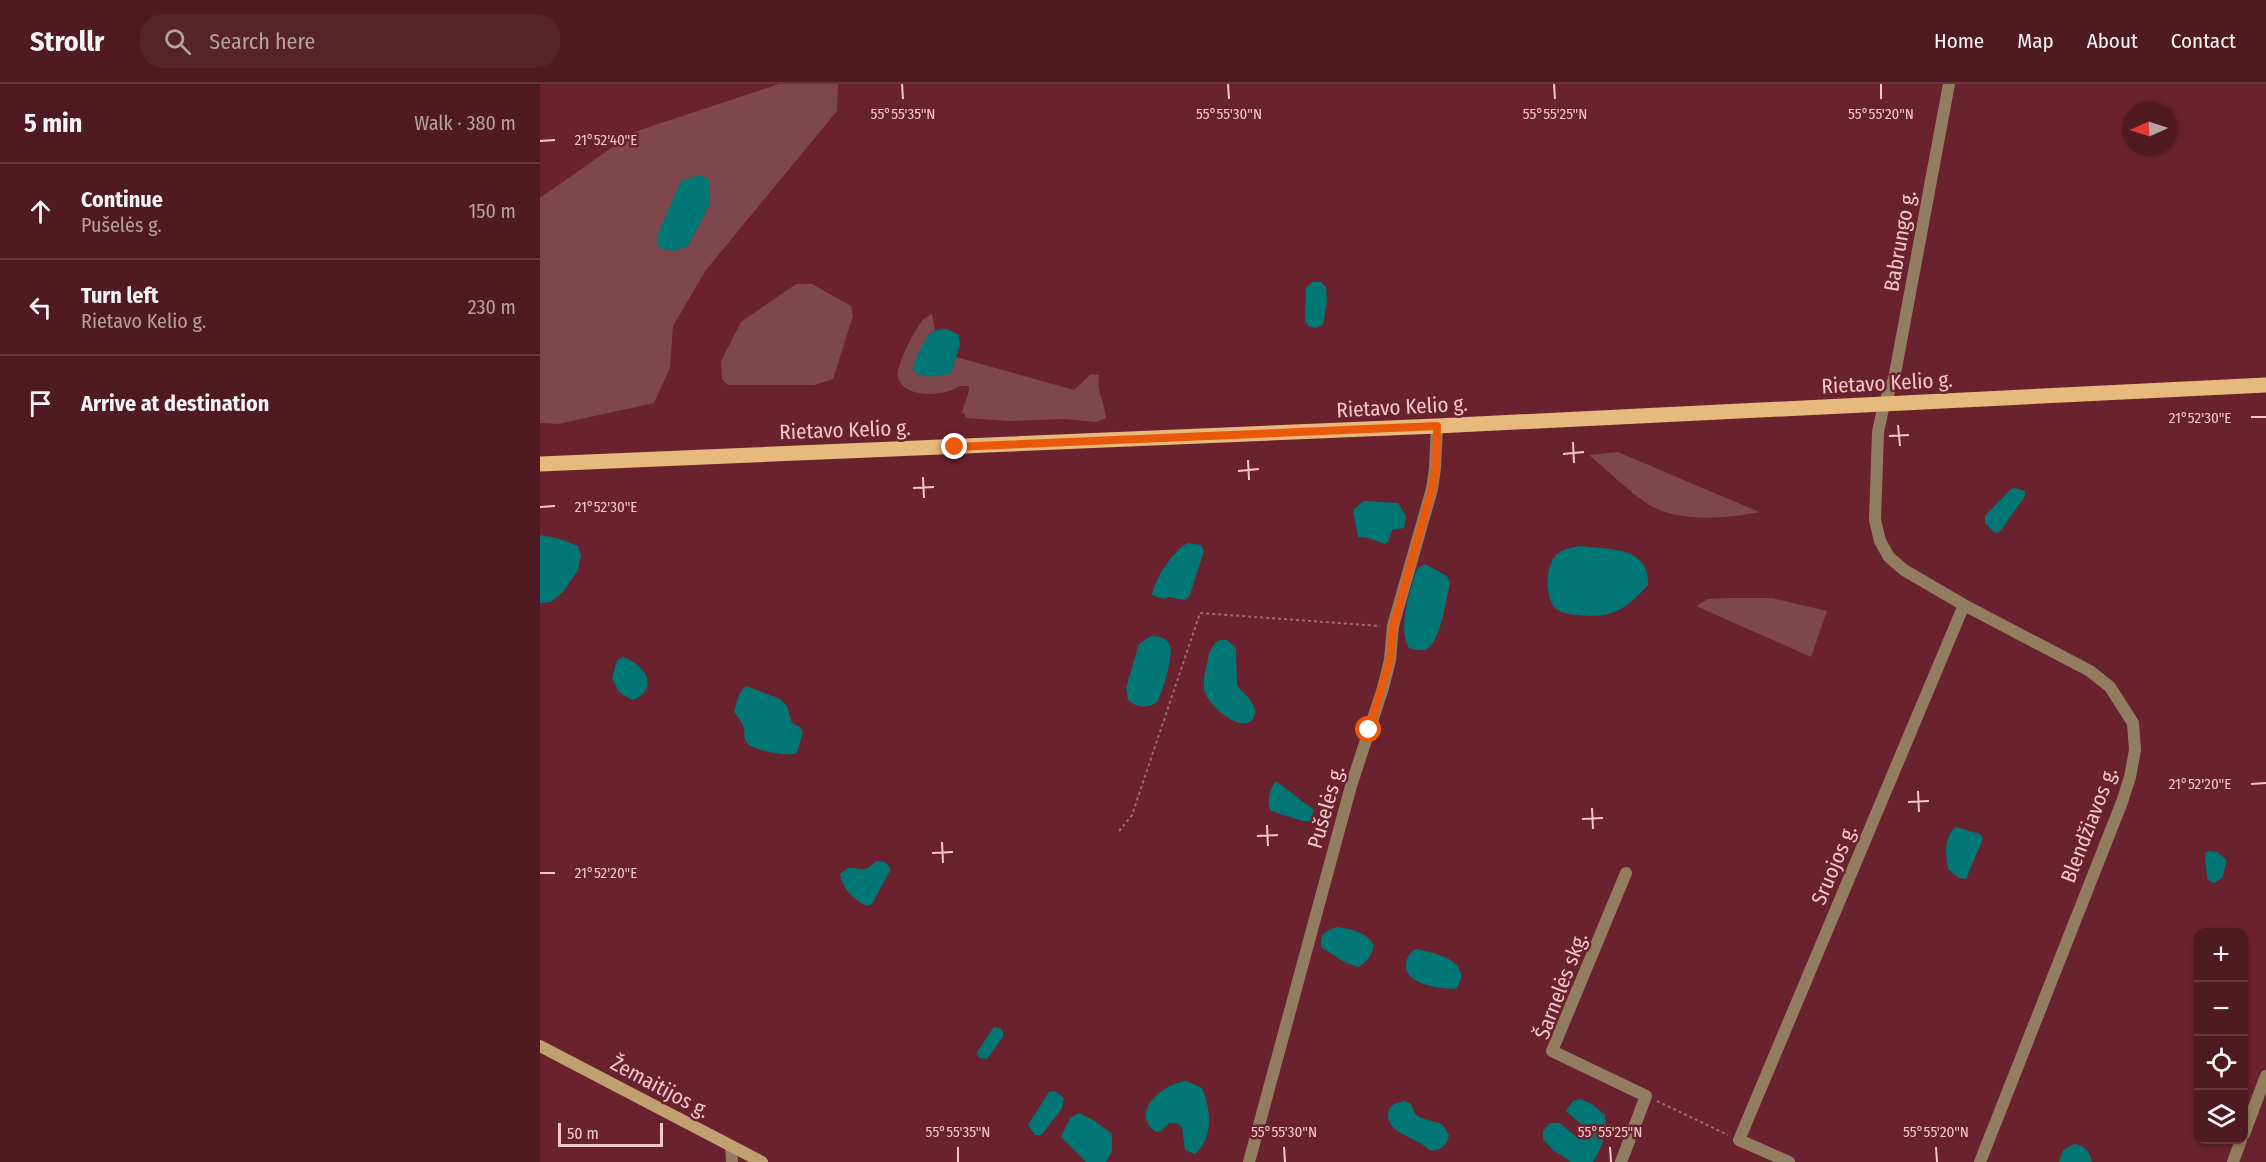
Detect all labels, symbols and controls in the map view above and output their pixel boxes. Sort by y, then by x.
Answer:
search box [140,14,560,68]
text: Strollr [30,25,104,58]
icon: search [161,25,194,58]
text: Search here [209,28,315,55]
text: Home [1934,28,1984,54]
text: Map [2017,28,2054,54]
text: About [2087,28,2138,54]
text: Contact [2171,28,2236,54]
north arrow [2122,102,2176,156]
text: 55°55'35"N [871,105,935,123]
text: 55°55'30"N [1196,105,1262,123]
text: 55°55'25"N [1523,105,1587,123]
text: 55°55'20"N [1848,105,1914,123]
text: 5 min [24,108,82,139]
text: Walk · 380 m [414,111,516,135]
text: 21°52'40"E [575,131,637,149]
text: Continue [81,186,163,213]
street label: Babrungo g. [1878,188,1922,294]
icon: ahead [24,195,57,228]
text: 150 m [469,199,516,223]
text: Pušelės g. [81,213,162,237]
text: Turn left [81,282,159,309]
icon: left [24,291,57,324]
text: 230 m [468,295,516,319]
text: Rietavo Kelio g. [81,309,206,333]
street label: Rietavo Kelio g. [1821,367,1953,399]
icon: arrive [24,387,57,420]
text: Arrive at destination [81,390,269,417]
street label: Rietavo Kelio g. [1336,391,1468,423]
text: 21°52'30"E [2169,409,2231,427]
street label: Rietavo Kelio g. [779,415,911,445]
route end [941,433,967,459]
text: 21°52'30"E [575,498,637,516]
route start [1355,716,1381,742]
street label: Pušelės g. [1302,763,1350,851]
street label: Blendžiavos g. [2055,764,2123,886]
text: 21°52'20"E [2169,775,2231,793]
street label: Sruojos g. [1806,821,1862,909]
text: 21°52'20"E [575,864,637,882]
map controls [2194,928,2248,1144]
button: + [2194,928,2248,982]
street label: Šarnelės skg. [1529,929,1593,1043]
button: − [2194,982,2248,1036]
button: locate [2194,1036,2248,1090]
street label: Žemaitijos g. [606,1050,714,1124]
button: layers [2194,1090,2248,1144]
scale bar [558,1120,663,1148]
text: 55°55'35"N [926,1123,990,1141]
text: 55°55'30"N [1251,1123,1317,1141]
text: 55°55'25"N [1578,1123,1642,1141]
text: 55°55'20"N [1903,1123,1969,1141]
text: 50 m [567,1124,599,1143]

